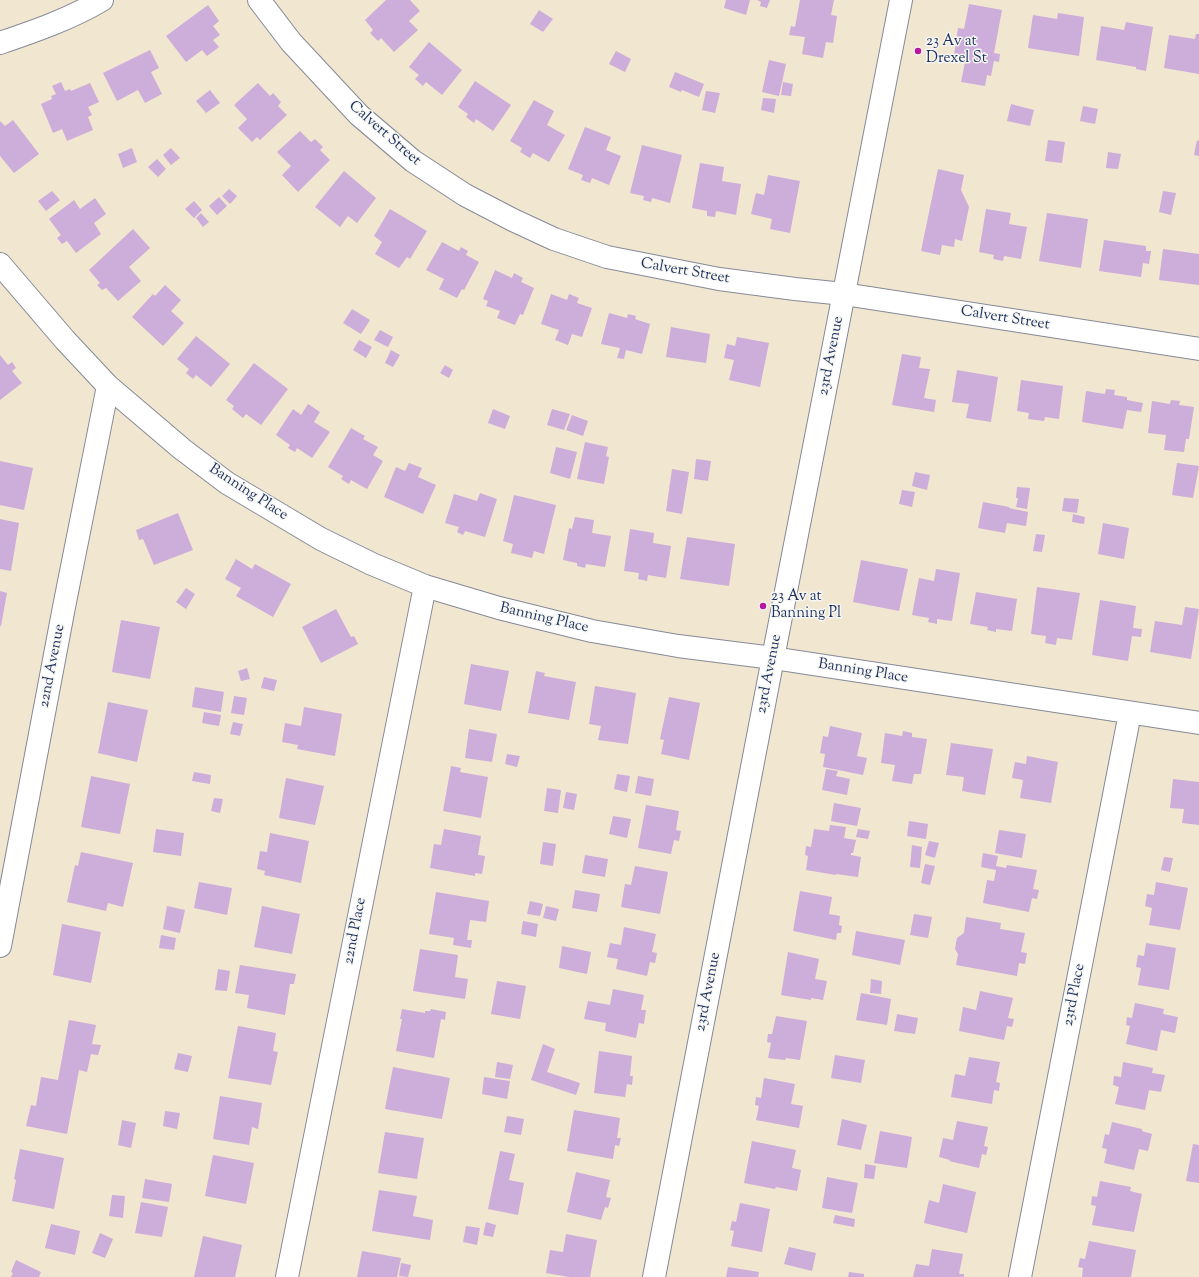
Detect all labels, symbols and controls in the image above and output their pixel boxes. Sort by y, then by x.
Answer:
place label: 23 Av at Drexel St [926,33,987,68]
marker: 23 Av at Drexel St [913,46,923,56]
street label: Calvert Street [344,98,424,170]
street label: Calvert Street [639,255,731,289]
street label: Calvert Street [959,303,1051,335]
street label: 23rd Avenue [815,315,849,397]
street label: Banning Place [205,461,291,525]
place label: 23 Av at Banning Pl [771,588,841,623]
street label: Banning Place [498,600,590,638]
marker: 23 Av at Banning Pl [758,601,768,611]
street label: 22nd Avenue [36,623,70,709]
street label: 23rd Avenue [753,633,787,715]
street label: Banning Place [817,656,909,688]
street label: 22nd Place [341,896,371,966]
street label: 23rd Avenue [692,951,726,1033]
street label: 23rd Place [1060,962,1090,1028]

